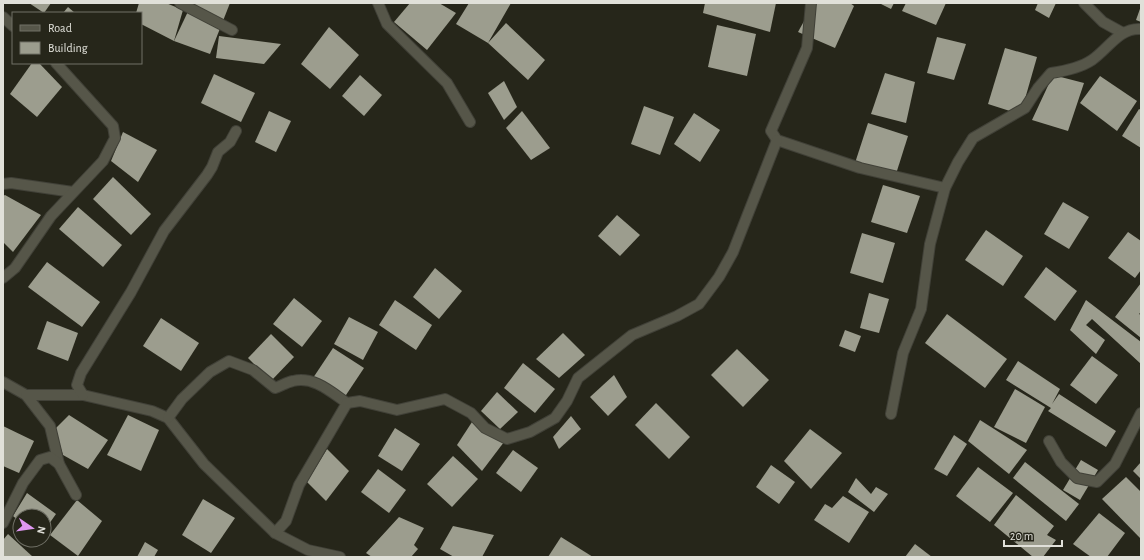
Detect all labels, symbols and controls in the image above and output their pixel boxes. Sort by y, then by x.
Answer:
legend [12,12,142,64]
text: Road [48,22,72,34]
text: Building [48,42,88,54]
north arrow [12,508,52,548]
scale bar [1004,522,1062,548]
text: N [35,525,47,535]
text: 20 m [1010,530,1033,542]

